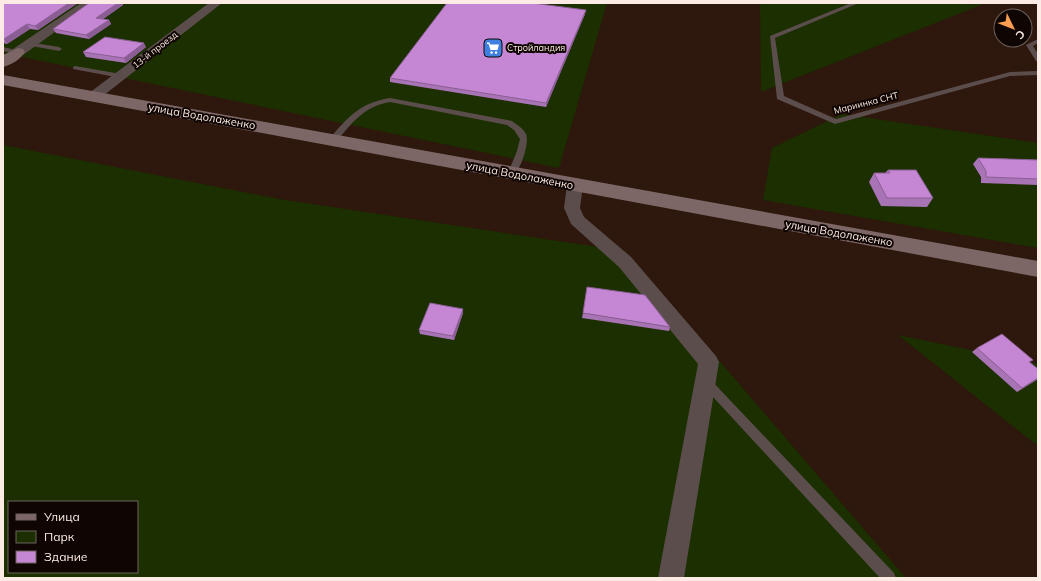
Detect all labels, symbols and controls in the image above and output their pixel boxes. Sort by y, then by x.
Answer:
north arrow [993,8,1033,48]
text: С [1012,27,1028,43]
street label: 13-й проезд [130,28,180,70]
supermarket icon: Стройландия [482,37,504,59]
place label: Стройландия [507,42,565,53]
street label: Мариинка СНТ [833,89,900,116]
street label: улица Водолаженко [147,100,257,132]
street label: улица Водолаженко [465,158,575,192]
street label: улица Водолаженко [784,217,894,249]
legend [8,501,138,573]
text: Улица [43,509,80,524]
text: Парк [44,529,75,544]
text: Здание [44,549,88,564]

